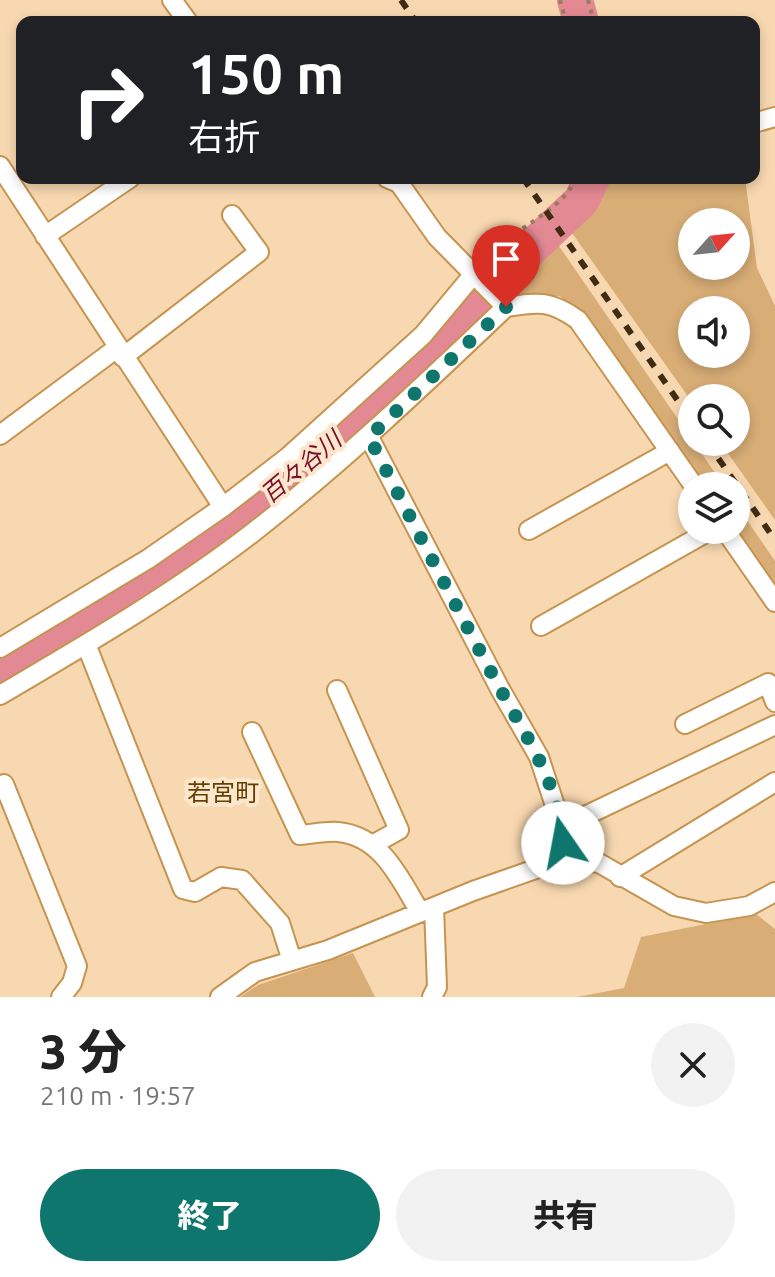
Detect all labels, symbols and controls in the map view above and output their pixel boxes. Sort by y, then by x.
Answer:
text: 150 m [188,42,344,105]
icon: right [56,48,160,152]
text: 右折 [188,116,260,157]
north arrow [678,208,750,280]
map controls [678,208,750,544]
pin [472,225,540,307]
icon: arrive [484,237,528,281]
button: sound [678,296,750,368]
button: search [678,384,750,456]
water label: 百々谷川 [256,424,349,508]
button: layers [678,472,750,544]
district label: 若宮町 [187,779,259,806]
position arrow [521,801,605,885]
button: close [651,1023,735,1107]
text: 3 分 [40,1024,127,1078]
text: 210 m · 19:57 [40,1081,196,1110]
button: 終了 [40,1169,380,1261]
button: 共有 [396,1169,735,1261]

